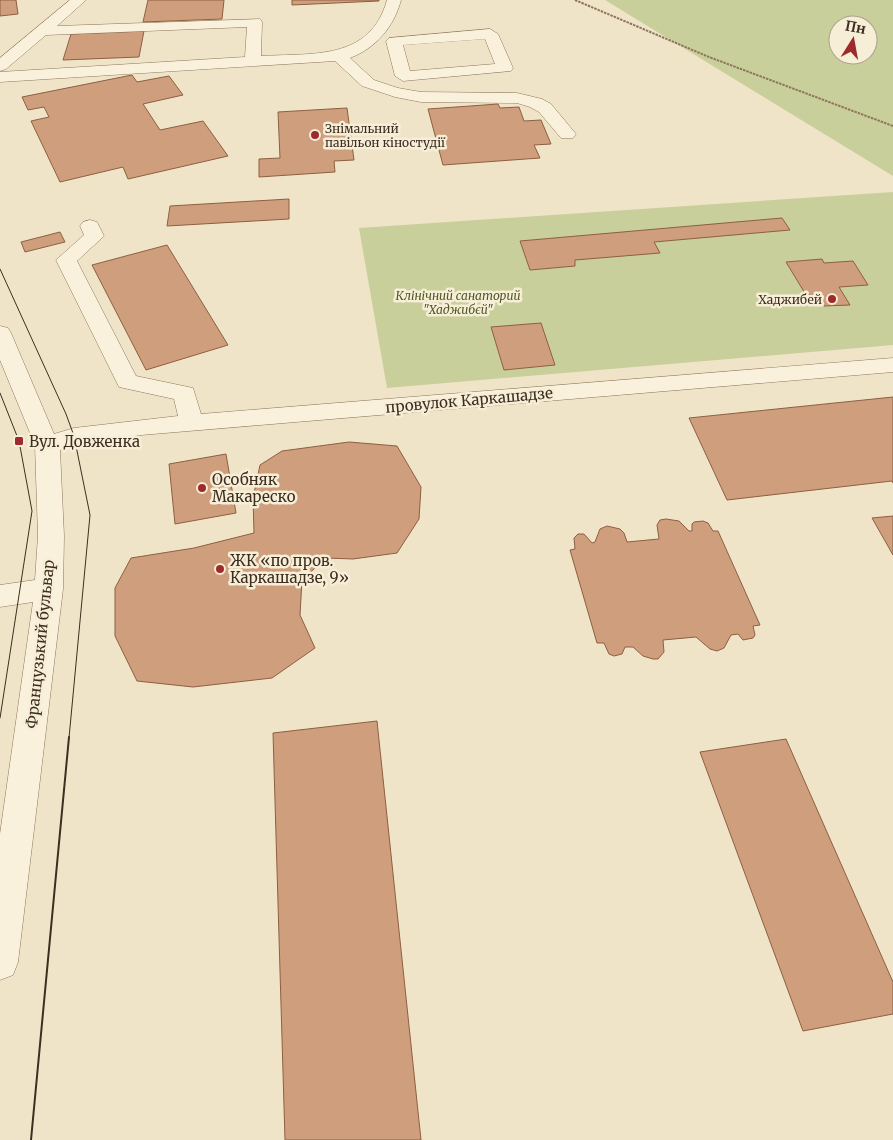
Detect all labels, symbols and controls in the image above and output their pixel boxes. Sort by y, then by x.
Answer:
north arrow [828,15,878,65]
text: Пн [843,16,868,38]
place label: Знімальний павільон кіностудії [325,121,445,150]
marker: Знімальний павільон кіностудії [309,129,321,141]
park label: Клінічний санаторий "Хаджибєй" [396,288,521,317]
place label: Хаджибей [758,292,822,307]
marker: Хаджибей [826,293,838,305]
street label: провулок Каркашадзе [384,383,554,417]
place label: Вул. Довженка [29,432,140,451]
marker: Вул. Довженка [13,435,25,447]
place label: Особняк Макареско [212,470,296,506]
marker: Особняк Макареско [196,482,208,494]
place label: ЖК «по пров. Каркашадзе, 9» [230,551,349,587]
street label: Французький бульвар [22,559,58,729]
marker: ЖК «по пров. Каркашадзе, 9» [214,563,226,575]

